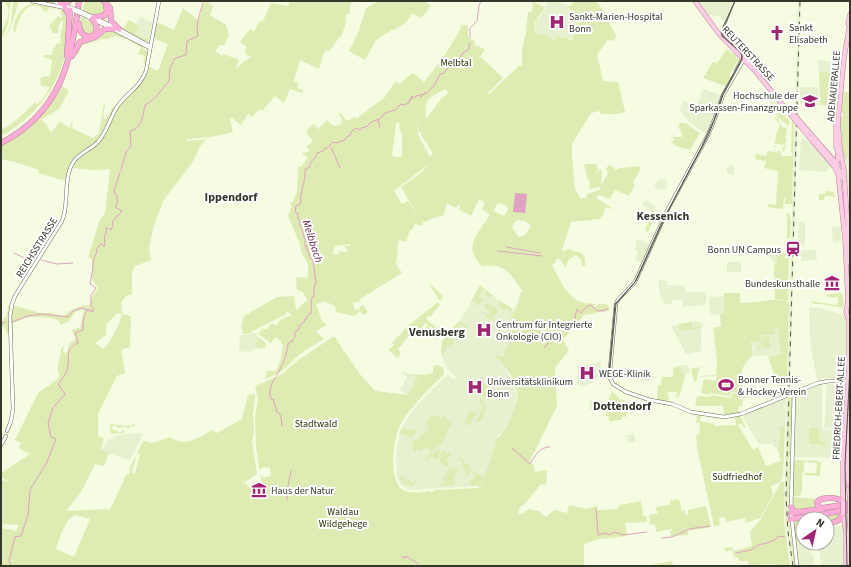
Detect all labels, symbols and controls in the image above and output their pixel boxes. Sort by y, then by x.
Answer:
place label: Sankt-Marien-Hospital Bonn [569,10,663,36]
hospital icon: Sankt-Marien-Hospital Bonn [548,13,566,31]
place label: Sankt Elisabeth [789,21,828,47]
street label: REUTERSTRASSE [719,23,778,84]
church icon: Sankt Elisabeth [768,24,786,42]
street label: ADENAUERALLEE [824,50,844,122]
park label: Melbtal [441,56,472,70]
place label: Hochschule der Sparkassen-Finanzgruppe [689,89,799,115]
school or university icon: Hochschule der Sparkassen-Finanzgruppe [801,92,819,110]
district label: Ippendorf [205,189,258,206]
district label: Kessenich [637,208,690,225]
street label: REICHSSTRASSE [13,215,61,280]
water label: Melbbach [299,218,327,265]
station icon: Bonn UN Campus [784,240,802,258]
place label: Bonn UN Campus [708,243,781,257]
museum icon: Bundeskunsthalle [823,274,841,292]
place label: Bundeskunsthalle [745,277,820,291]
place label: Centrum für Integrierte Onkologie (CIO) [496,318,592,344]
hospital icon: Centrum für Integrierte Onkologie (CIO) [475,321,493,339]
district label: Venusberg [408,324,465,341]
street label: FRIEDRICH-EBERT-ALLEE [829,356,849,460]
hospital icon: WEGE-Klinik [578,364,596,382]
place label: WEGE-Klinik [599,367,650,381]
place label: Bonner Tennis- & Hockey-Verein [738,373,806,399]
place label: Universitätsklinikum Bonn [487,375,573,401]
sports icon: Bonner Tennis- & Hockey-Verein [717,376,735,394]
hospital icon: Universitätsklinikum Bonn [466,378,484,396]
district label: Dottendorf [593,398,652,415]
park label: Stadtwald [295,417,337,431]
park label: Südfriedhof [712,470,763,484]
museum icon: Haus der Natur [250,481,268,499]
place label: Haus der Natur [271,484,334,498]
park label: Waldau Wildgehege [319,505,367,531]
north arrow [795,511,835,551]
text: N [813,515,828,531]

